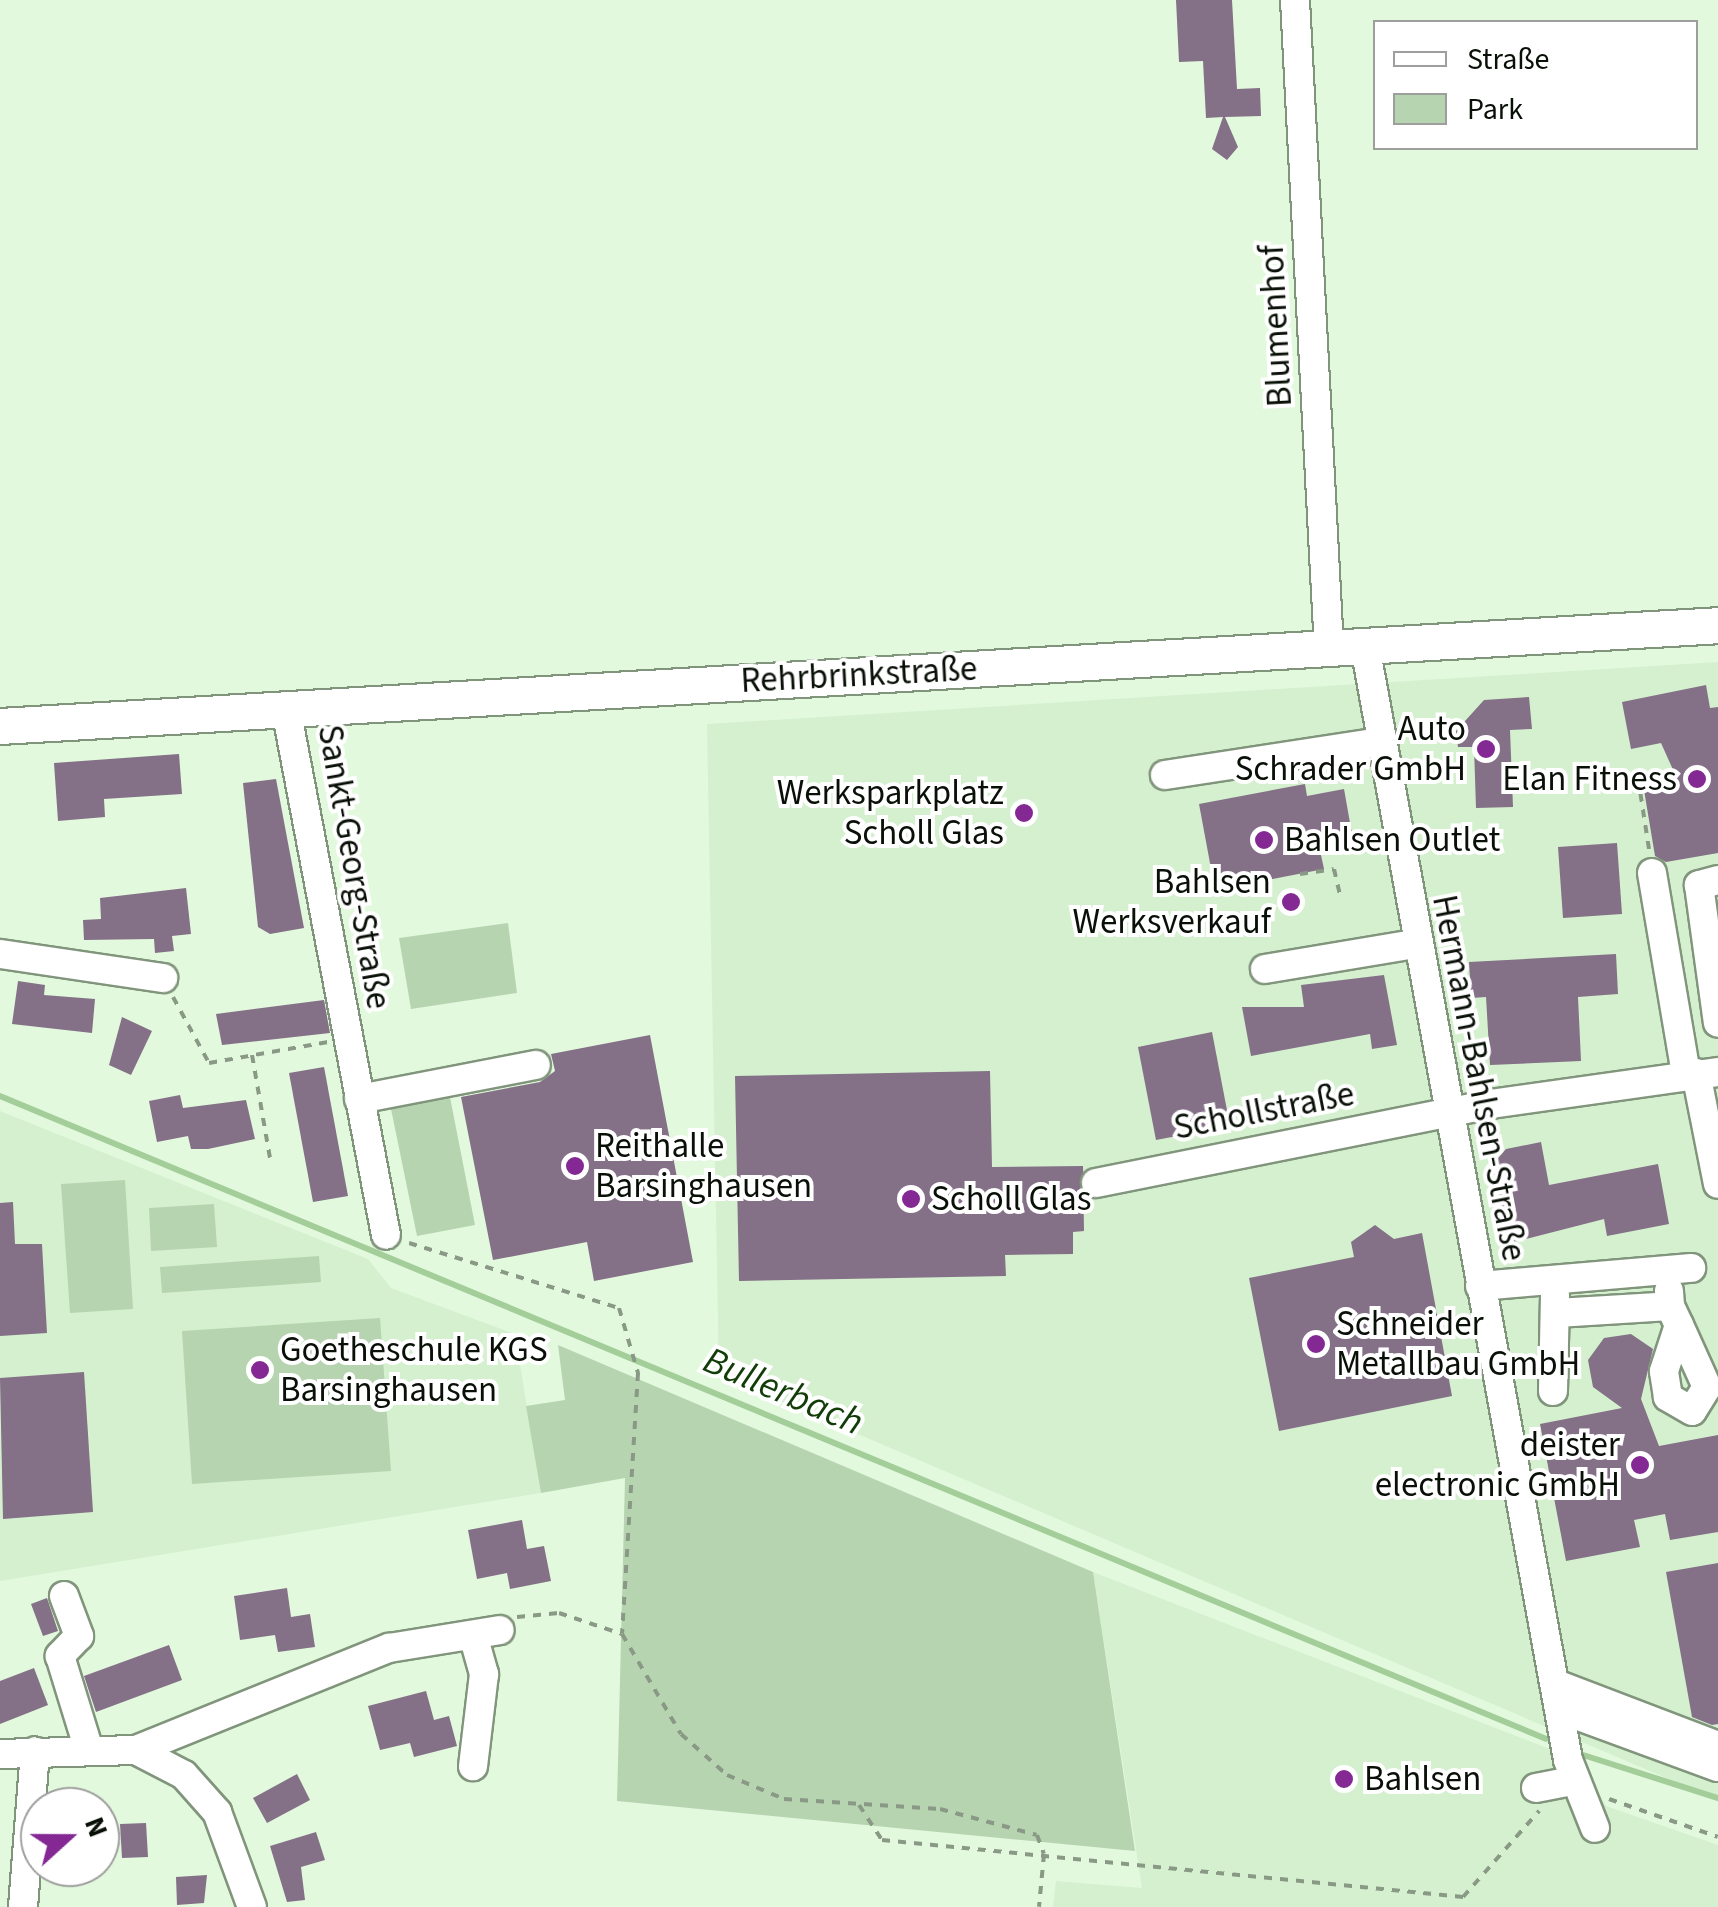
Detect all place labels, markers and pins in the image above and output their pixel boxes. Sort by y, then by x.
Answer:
place label: Auto Schrader GmbH [1235,708,1466,790]
marker: Auto Schrader GmbH [1475,738,1497,760]
place label: Elan Fitness [1502,758,1677,800]
marker: Elan Fitness [1686,768,1708,790]
place label: Werksparkplatz Scholl Glas [777,772,1004,854]
marker: Werksparkplatz Scholl Glas [1013,802,1035,824]
place label: Bahlsen Outlet [1284,819,1500,861]
marker: Bahlsen Outlet [1253,829,1275,851]
place label: Bahlsen Werksverkauf [1072,861,1271,943]
marker: Bahlsen Werksverkauf [1280,891,1302,913]
place label: Reithalle Barsinghausen [595,1125,812,1207]
marker: Reithalle Barsinghausen [564,1155,586,1177]
place label: Scholl Glas [931,1178,1091,1220]
marker: Scholl Glas [900,1188,922,1210]
place label: Schneider Metallbau GmbH [1336,1303,1580,1385]
place label: Goetheschule KGS Barsinghausen [280,1329,548,1411]
marker: Schneider Metallbau GmbH [1305,1333,1327,1355]
marker: Goetheschule KGS Barsinghausen [249,1359,271,1381]
place label: deister electronic GmbH [1375,1424,1620,1506]
marker: deister electronic GmbH [1629,1454,1651,1476]
place label: Bahlsen [1364,1758,1481,1800]
marker: Bahlsen [1333,1768,1355,1790]

